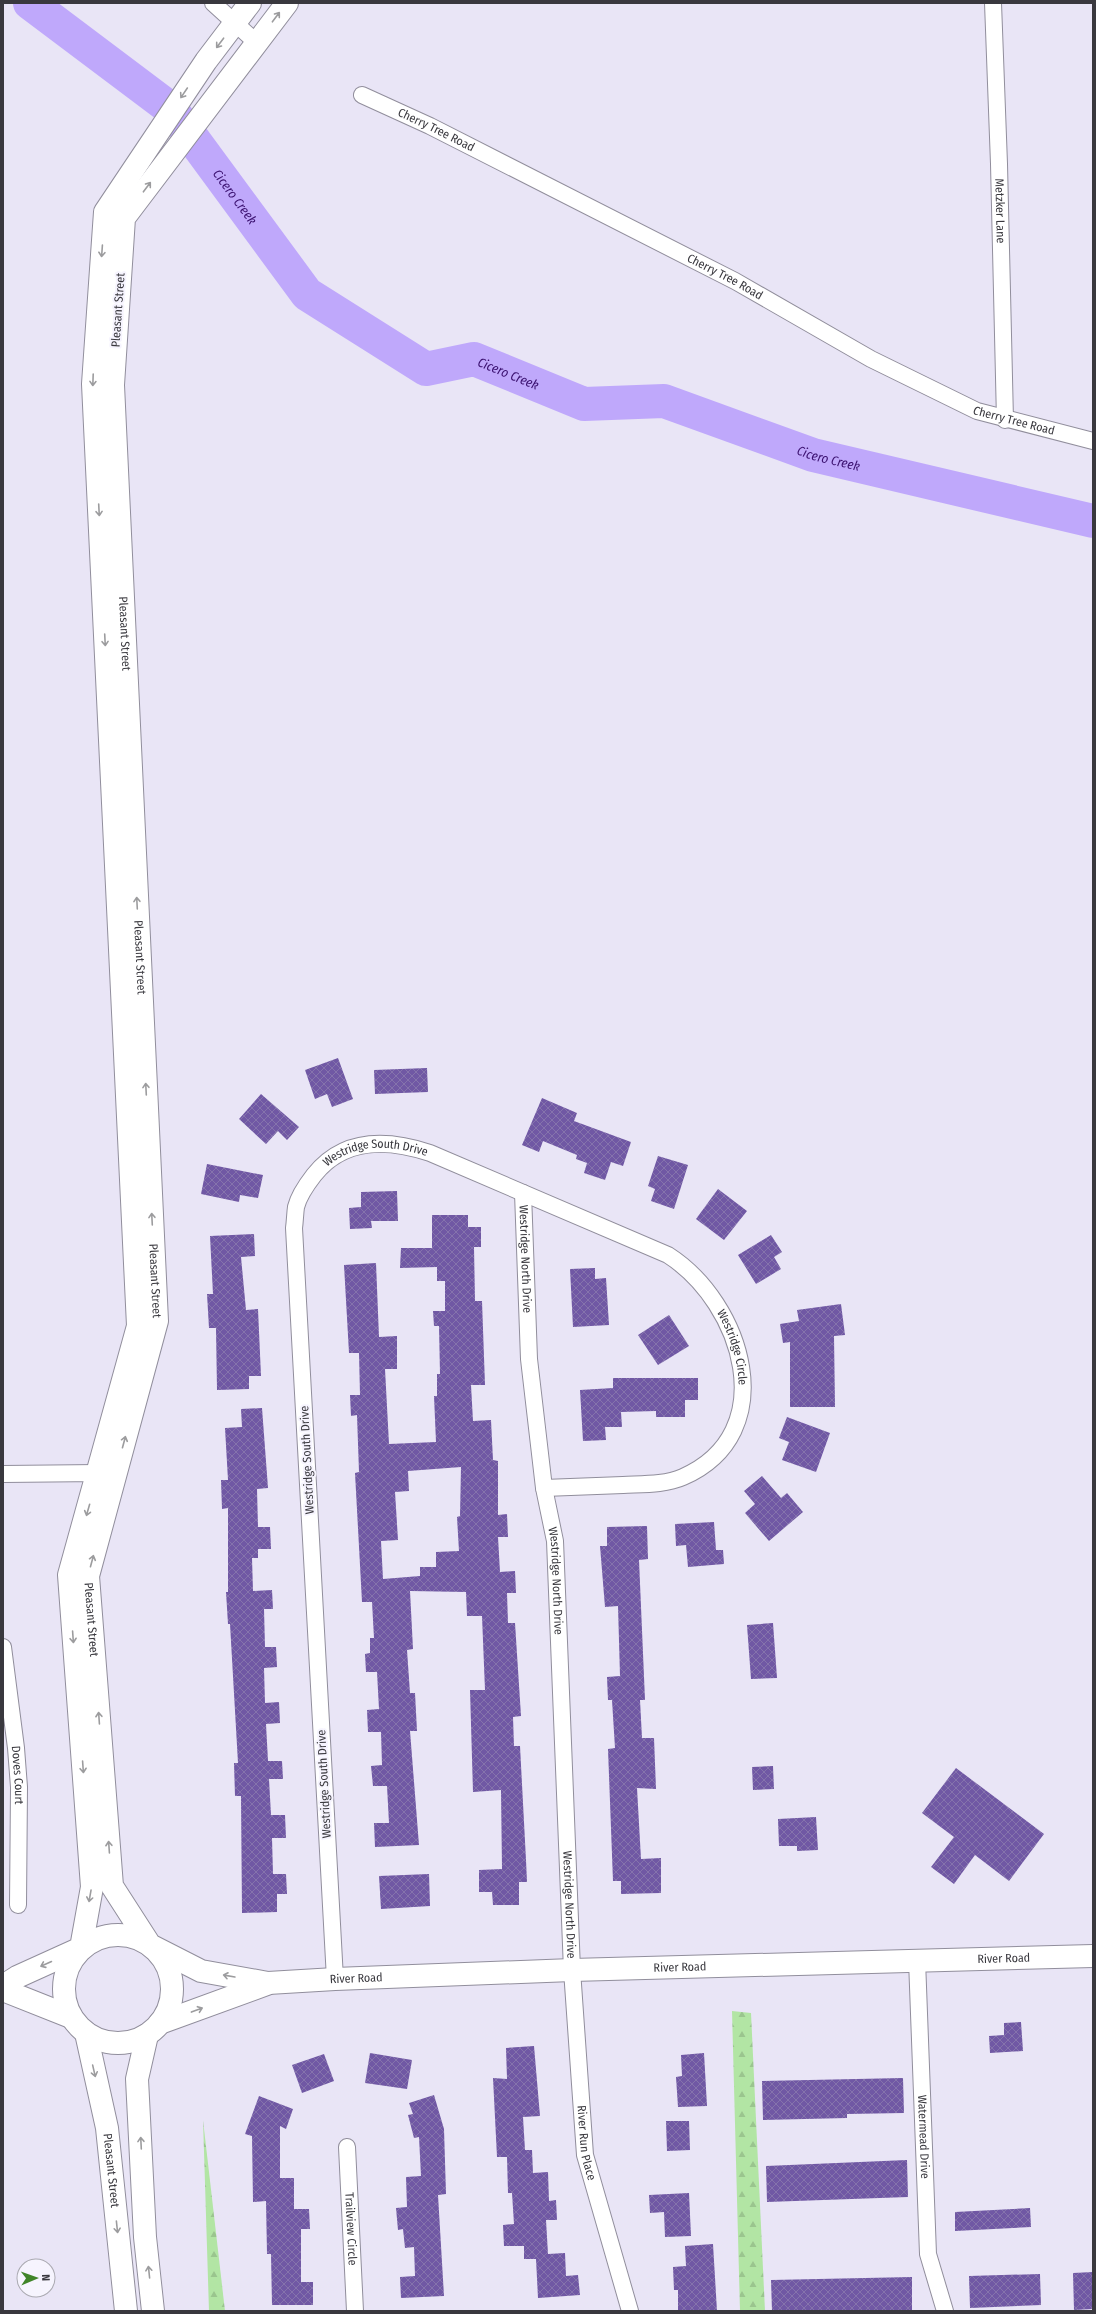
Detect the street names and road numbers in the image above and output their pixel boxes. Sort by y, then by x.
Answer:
street label: Cherry Tree Road [396,105,477,154]
street label: Metzker Lane [992,178,1008,244]
street label: Cherry Tree Road [685,251,765,302]
street label: Pleasant Street [108,272,128,348]
street label: Cherry Tree Road [971,403,1056,438]
street label: Pleasant Street [116,596,133,671]
street label: Pleasant Street [131,920,149,995]
street label: Westridge South Drive [320,1137,430,1169]
street label: Westridge North Drive [516,1205,534,1313]
street label: Pleasant Street [146,1243,164,1318]
street label: Westridge Circle [714,1307,750,1386]
street label: Westridge South Drive [297,1405,317,1515]
street label: Westridge North Drive [545,1526,566,1635]
street label: Pleasant Street [82,1582,101,1657]
street label: Westridge South Drive [314,1729,334,1839]
street label: Doves Court [9,1745,26,1805]
street label: Westridge North Drive [560,1850,579,1959]
street label: River Road [977,1951,1030,1966]
street label: River Road [653,1959,706,1975]
street label: River Road [329,1970,383,1986]
street label: Watermead Drive [915,2095,932,2179]
street label: River Run Place [575,2105,599,2182]
street label: Pleasant Street [101,2133,122,2208]
street label: Trailview Circle [342,2192,360,2266]

